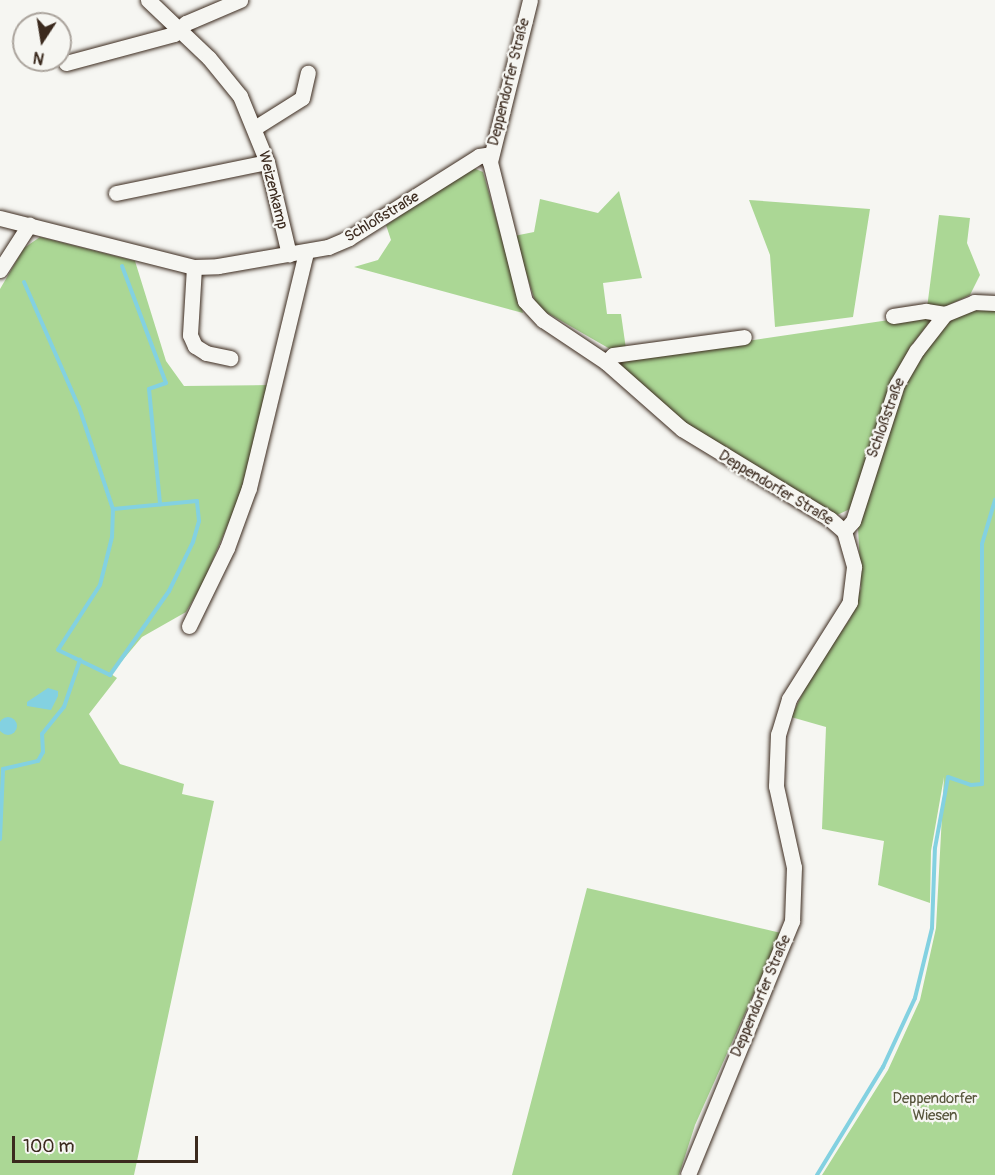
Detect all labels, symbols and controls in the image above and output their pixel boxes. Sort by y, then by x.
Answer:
north arrow [12,12,72,72]
street label: Deppendorfer Straße [484,16,534,148]
text: N [31,47,46,69]
street label: Weizenkamp [255,149,291,231]
street label: Schloßstraße [341,188,423,246]
street label: Schloßstraße [863,376,909,460]
street label: Deppendorfer Straße [715,447,837,529]
street label: Deppendorfer Straße [727,932,795,1060]
park label: Deppendorfer Wiesen [893,1089,977,1124]
scale bar [15,1124,201,1162]
text: 100 m [23,1135,75,1158]

